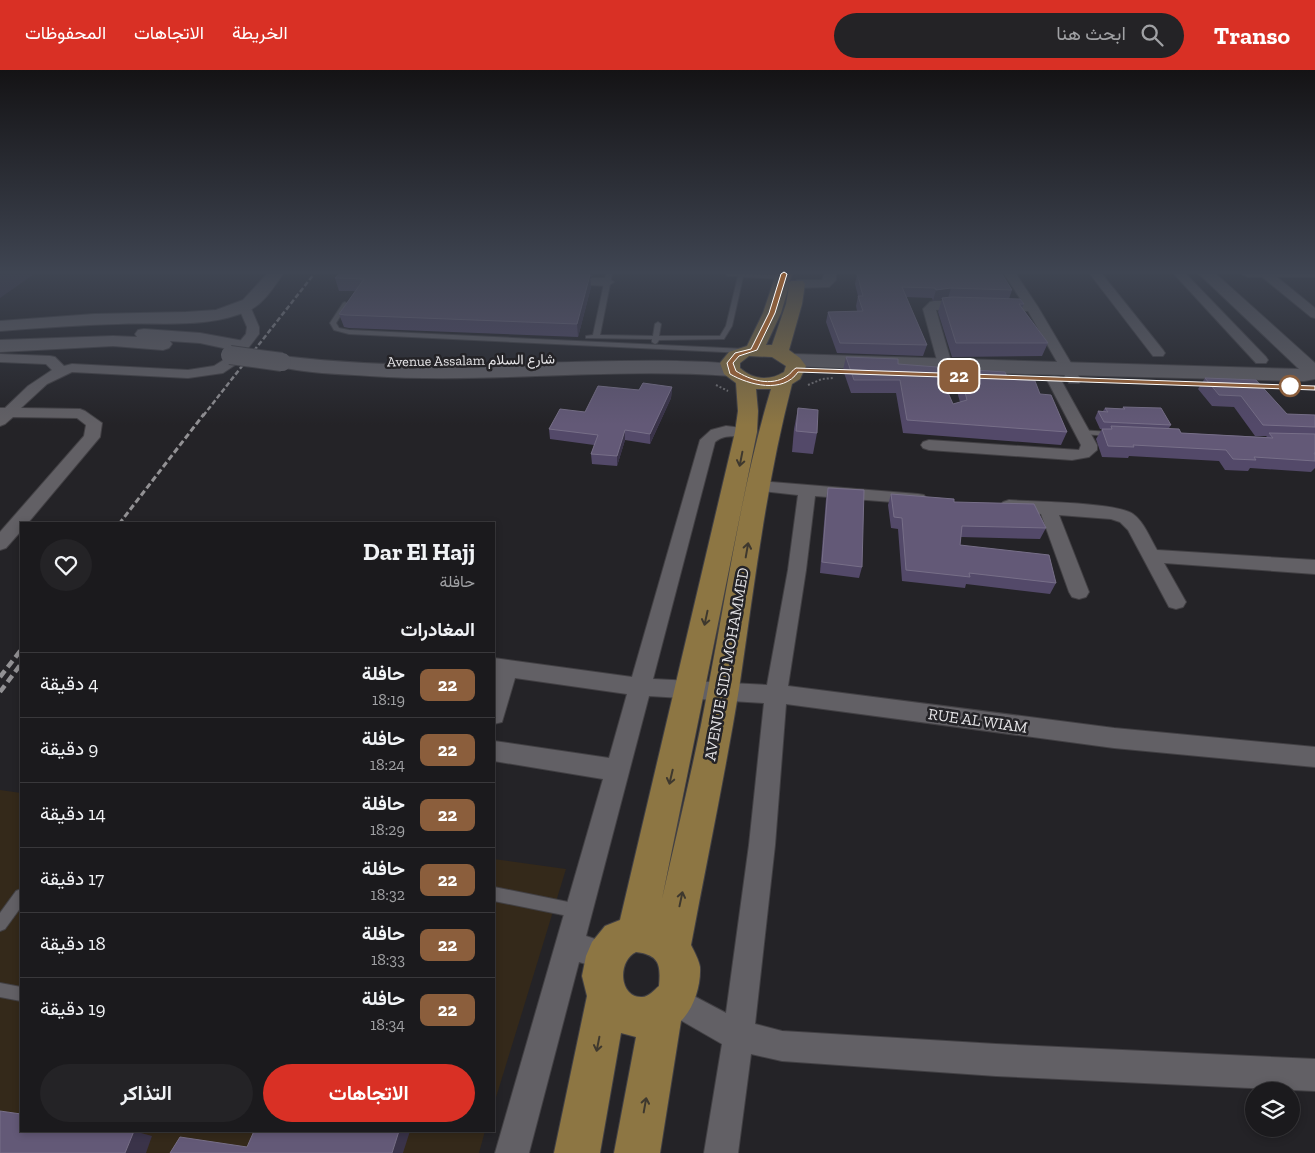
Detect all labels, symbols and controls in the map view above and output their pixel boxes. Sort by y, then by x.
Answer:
search box [834,13,1184,58]
icon: search [1138,21,1166,49]
text: Transo [1214,21,1290,50]
text: المحفوظات [25,22,106,44]
text: الاتجاهات [134,22,204,44]
text: الخريطة [232,22,288,44]
text: ابحث هنا [1056,22,1126,45]
street label: Avenue Assalam شارع السلام [387,351,555,372]
line badge: 22 [936,360,982,392]
text: 22 [949,365,969,387]
unlabelled marker [1279,375,1301,397]
one-way arrow [735,451,745,467]
text: Dar El Hajj [363,537,475,566]
button: heart [40,539,92,591]
one-way arrow [742,542,752,558]
street label: AVENUE SIDI MOHAMMED [700,566,753,762]
text: حافلة [439,572,475,591]
one-way arrow [701,609,710,625]
text: المغادرات [400,618,475,641]
text: حافلة [362,662,405,685]
text: 4 دقيقة [40,672,99,695]
text: 22 [438,674,457,696]
text: 18:19 [372,690,405,709]
street label: RUE AL WIAM [927,704,1029,737]
text: حافلة [362,727,405,750]
text: 9 دقيقة [40,737,98,760]
text: 22 [438,739,457,761]
text: 18:24 [370,755,405,774]
one-way arrow [666,768,676,784]
text: حافلة [362,792,405,815]
text: 14 دقيقة [40,802,106,825]
text: 22 [438,804,457,826]
text: 18:29 [370,820,405,839]
text: حافلة [362,857,405,880]
text: 17 دقيقة [40,867,104,890]
text: 22 [438,869,457,891]
text: 18:32 [371,885,405,904]
one-way arrow [676,891,686,907]
text: حافلة [362,922,405,945]
text: 18 دقيقة [40,932,106,955]
text: 22 [438,934,457,956]
text: 18:33 [371,950,405,969]
text: حافلة [362,987,405,1010]
text: 19 دقيقة [40,997,106,1020]
text: 22 [438,999,457,1021]
text: 18:34 [370,1015,405,1034]
one-way arrow [592,1036,602,1052]
button: التذاكر [40,1064,253,1122]
button: الاتجاهات [263,1064,475,1122]
map controls [1245,1082,1300,1137]
button: layers [1245,1082,1300,1137]
one-way arrow [641,1097,651,1113]

